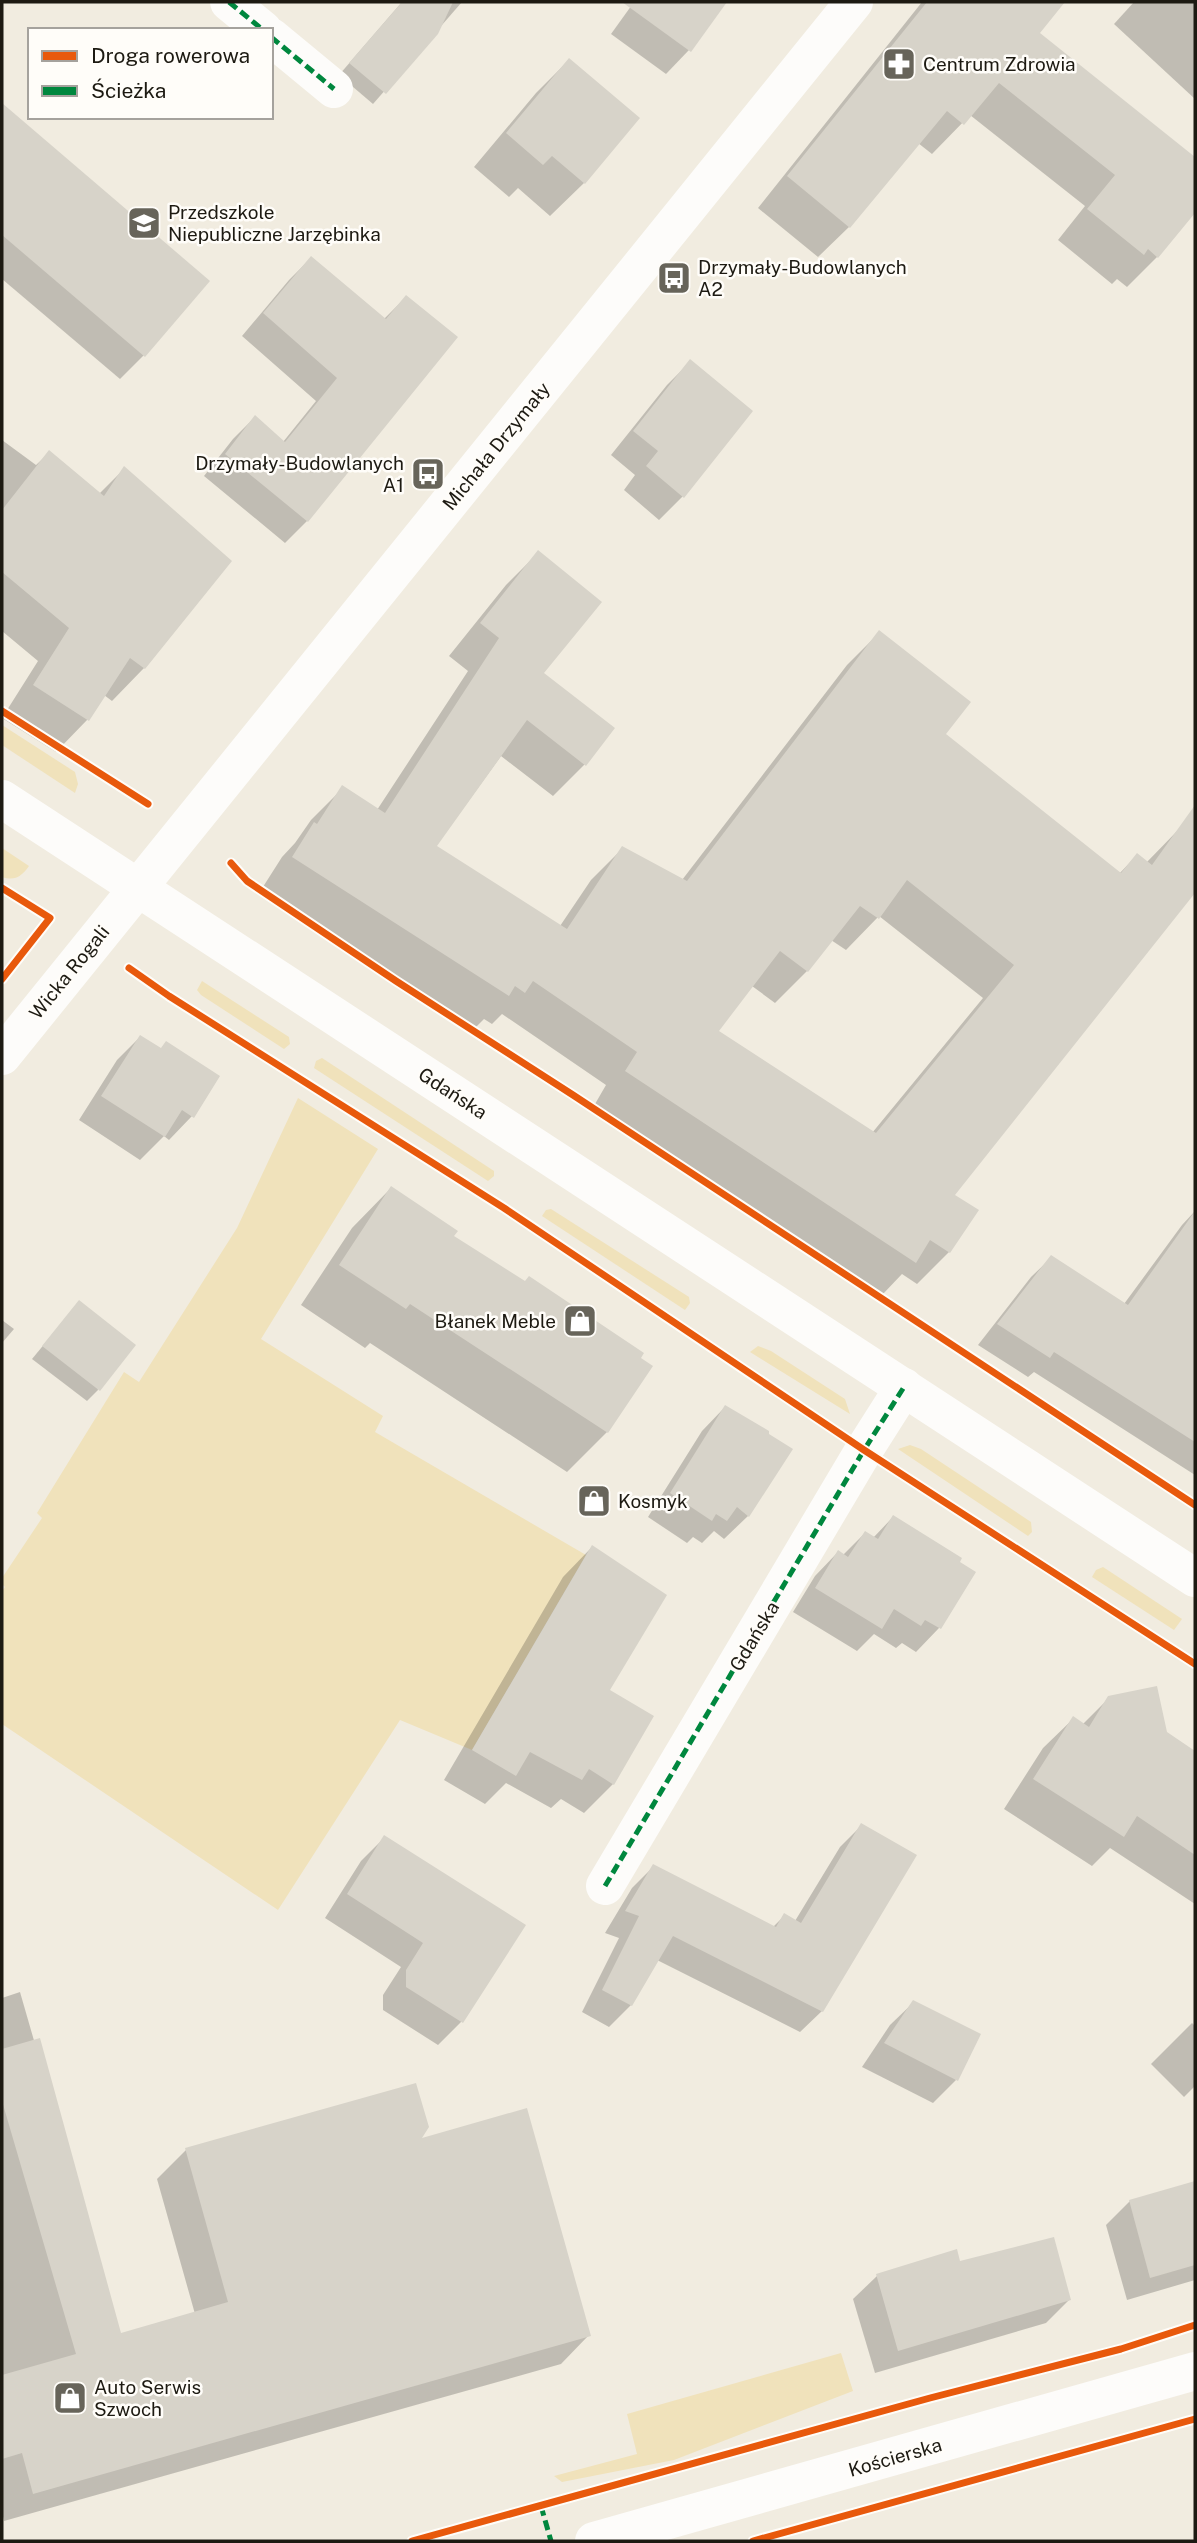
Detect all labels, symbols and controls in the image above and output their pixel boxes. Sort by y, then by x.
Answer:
legend [28,28,273,119]
text: Droga rowerowa [91,43,250,68]
pharmacy icon: Centrum Zdrowia [880,45,918,83]
place label: Centrum Zdrowia [923,53,1076,75]
text: Ścieżka [91,78,166,103]
place label: Przedszkole Niepubliczne Jarzębinka [168,201,381,245]
school or university icon: Przedszkole Niepubliczne Jarzębinka [125,204,163,242]
place label: Drzymały-Budowlanych A2 [698,256,907,300]
bus stop icon: Drzymały-Budowlanych A2 [655,259,693,297]
street label: Michała Drzymały [438,378,554,514]
place label: Drzymały-Budowlanych A1 [195,452,404,496]
bus stop icon: Drzymały-Budowlanych A1 [409,455,447,493]
street label: Wicka Rogali [25,921,113,1023]
street label: Gdańska [415,1063,491,1123]
shop icon: Błanek Meble [561,1302,599,1340]
place label: Błanek Meble [434,1310,556,1332]
shop icon: Kosmyk [575,1482,613,1520]
place label: Kosmyk [618,1490,688,1512]
street label: Gdańska [725,1597,783,1675]
place label: Auto Serwis Szwoch [94,2376,201,2420]
shop icon: Auto Serwis Szwoch [51,2379,89,2417]
street label: Kościerska [846,2433,944,2481]

